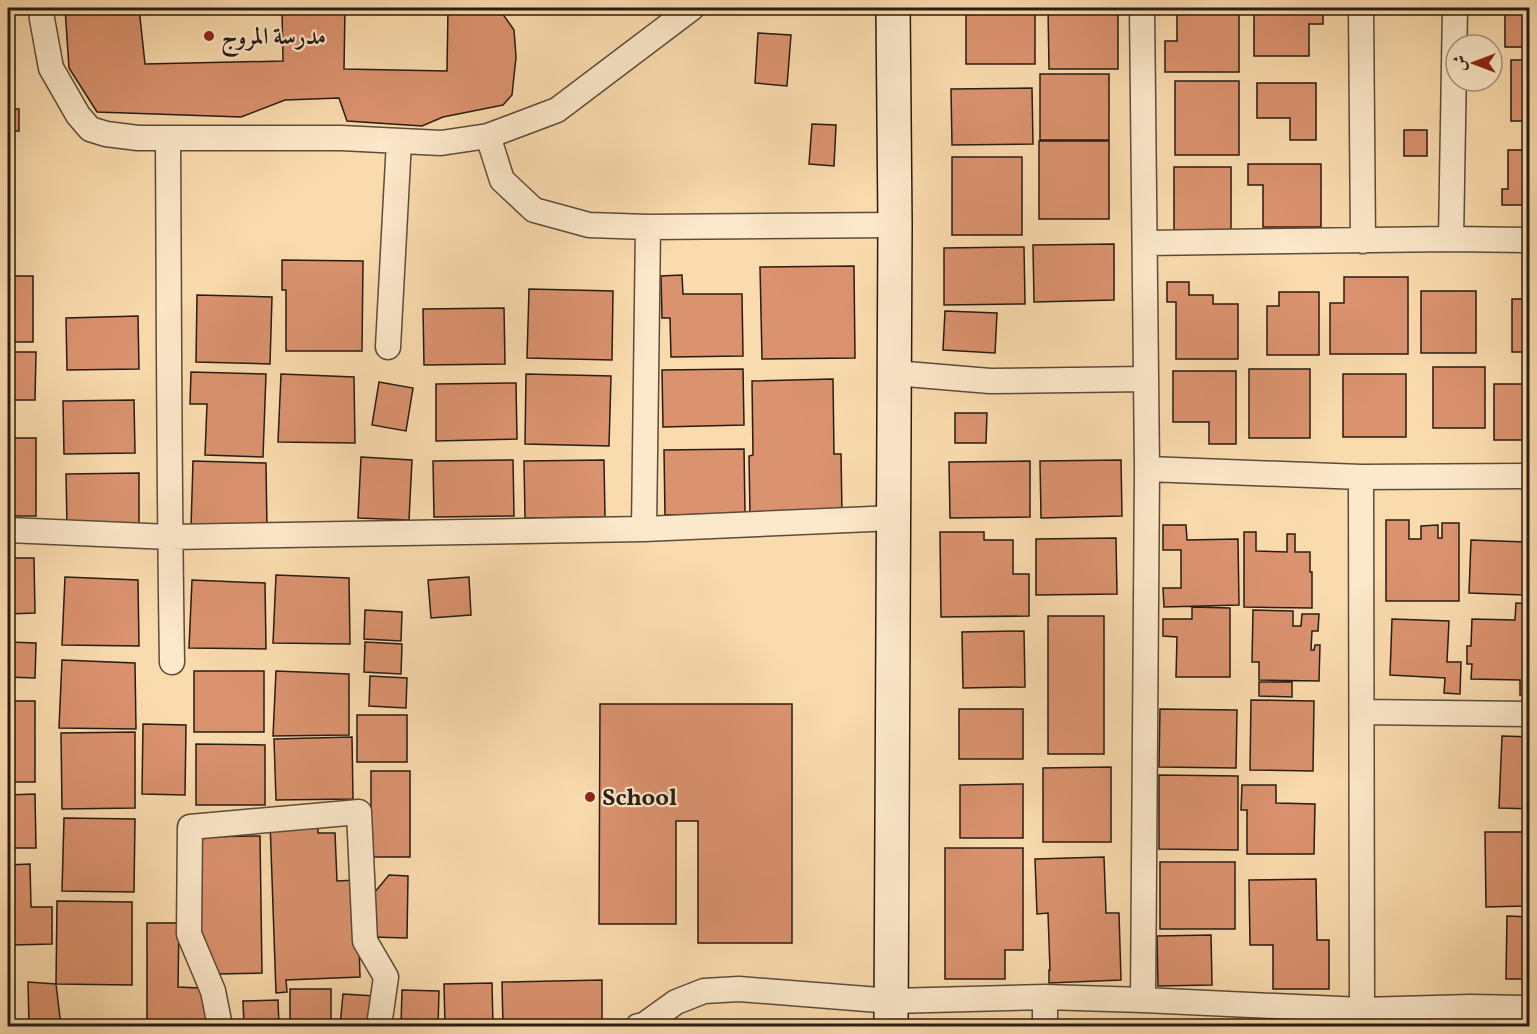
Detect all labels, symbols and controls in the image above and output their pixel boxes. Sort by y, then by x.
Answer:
place label: مدرسة المروج [221,21,326,58]
marker: مدرسة المروج [202,29,216,43]
north arrow [1444,33,1504,93]
text: ش [1450,55,1472,71]
place label: School [602,782,677,816]
marker: School [583,790,597,804]

